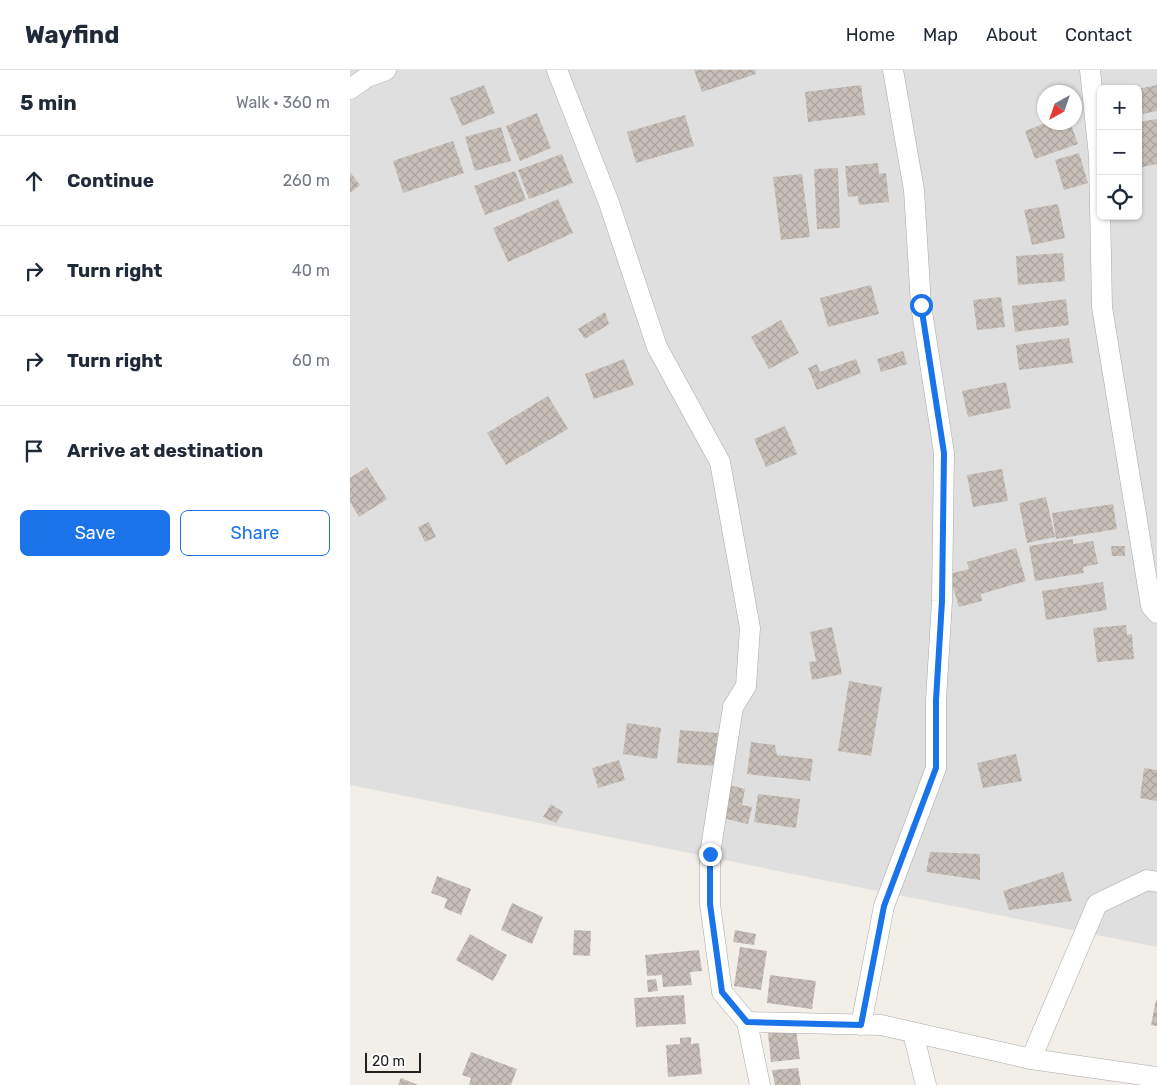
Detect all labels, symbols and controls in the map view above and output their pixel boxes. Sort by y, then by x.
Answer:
text: Wayfind [25,21,119,49]
text: Home [846,24,895,46]
text: Map [923,24,958,46]
text: About [986,24,1037,46]
text: Contact [1065,24,1132,46]
north arrow [1037,85,1082,130]
map controls [1097,85,1142,220]
button: + [1097,85,1142,130]
text: 5 min [20,90,77,115]
text: Walk · 360 m [236,93,330,112]
button: − [1097,130,1142,175]
icon: ahead [20,167,48,195]
text: Continue [67,169,154,192]
text: 260 m [283,171,330,190]
button: locate [1097,175,1142,220]
icon: right [20,257,48,285]
text: Turn right [67,259,162,282]
text: 40 m [292,261,330,280]
route start [910,294,933,317]
icon: right [20,347,48,375]
text: Turn right [67,349,162,372]
text: 60 m [292,351,330,370]
icon: arrive [20,437,48,465]
text: Arrive at destination [67,439,263,462]
button: Save [20,510,170,556]
button: Share [180,510,330,556]
route end [699,843,722,866]
scale bar [365,1050,421,1073]
text: 20 m [372,1053,405,1070]

